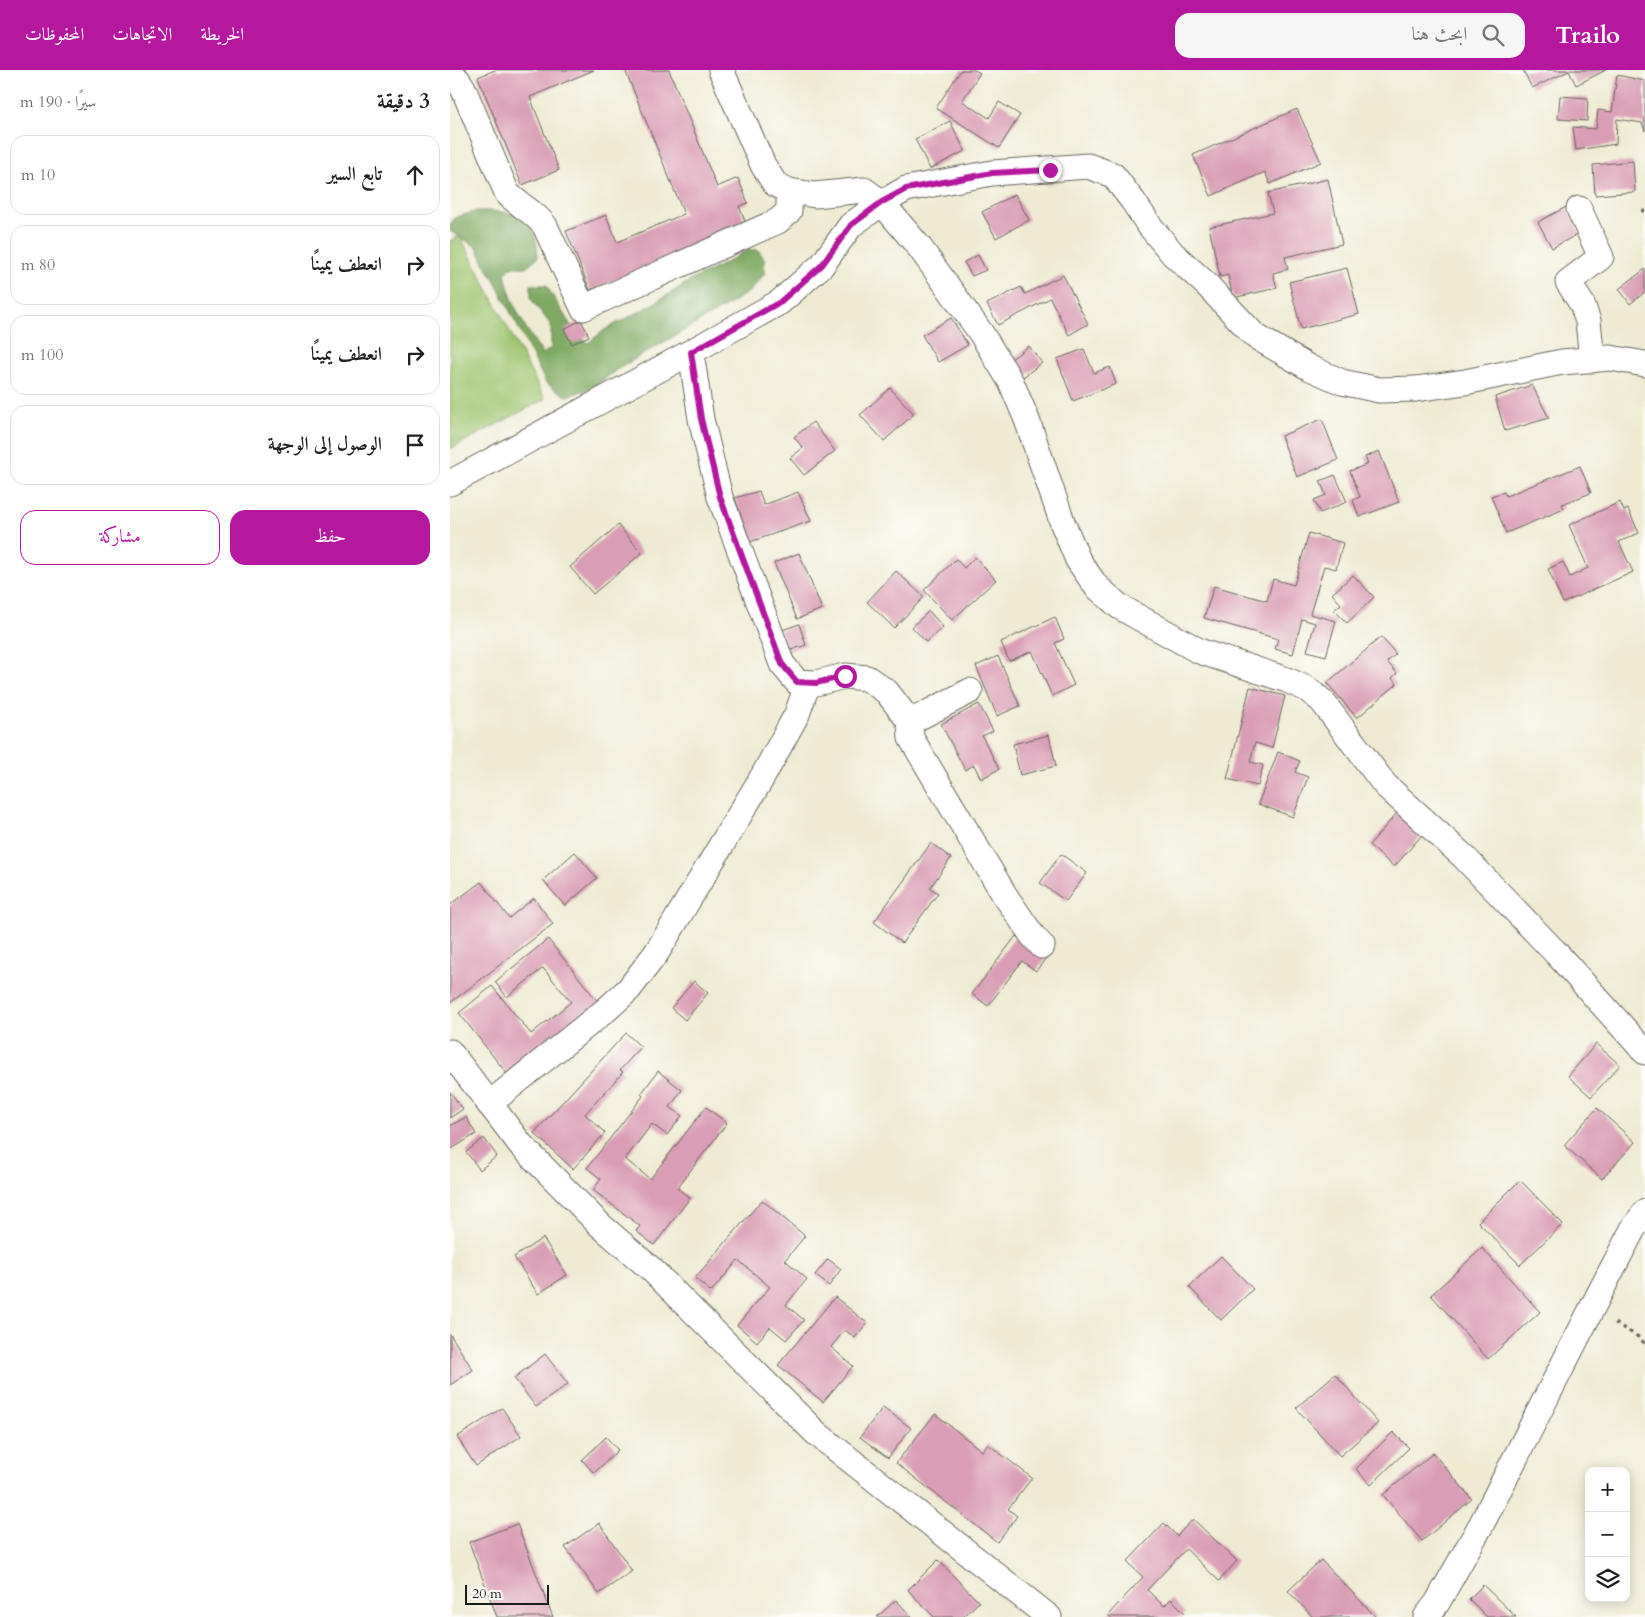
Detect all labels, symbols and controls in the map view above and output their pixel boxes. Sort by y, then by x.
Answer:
search box [1175,13,1525,58]
text: Trailo [1555,19,1620,52]
text: ابحث هنا [1412,21,1467,47]
icon: search [1479,21,1507,49]
text: المحفوظات [25,22,84,47]
text: الاتجاهات [112,22,172,47]
text: الخريطة [200,22,244,47]
text: 3 دقيقة [377,87,430,116]
text: سيرًا · 190 m [20,91,96,113]
route end [1039,159,1062,182]
text: تابع السير [327,161,382,187]
icon: ahead [401,161,429,189]
text: 10 m [21,164,55,186]
text: انعطف يمينًا [311,251,382,277]
icon: right [401,251,429,279]
text: 80 m [21,254,55,276]
text: انعطف يمينًا [311,341,382,367]
icon: right [401,341,429,369]
text: 100 m [21,344,63,366]
text: الوصول إلى الوجهة [268,431,382,457]
icon: arrive [401,431,429,459]
button: مشاركة [20,510,220,565]
button: حفظ [230,510,430,565]
route start [834,665,857,688]
map controls [1585,1467,1630,1602]
button: + [1585,1467,1630,1512]
button: − [1585,1512,1630,1557]
button: layers [1585,1557,1630,1602]
scale bar [465,1582,549,1605]
text: 20 m [472,1584,502,1603]

